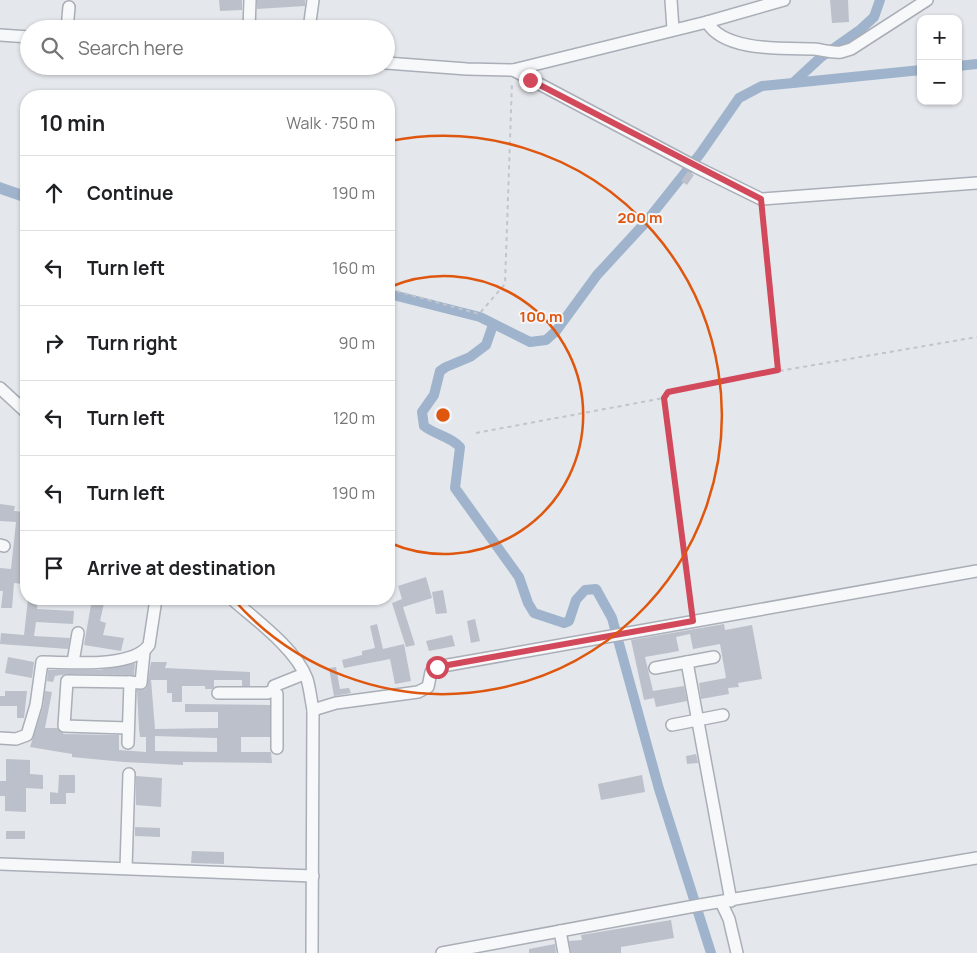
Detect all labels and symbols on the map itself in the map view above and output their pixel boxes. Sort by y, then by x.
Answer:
route end [519,69,542,92]
text: 200 m [617,207,663,228]
text: 100 m [520,306,562,327]
centre of rings [434,406,452,424]
route start [426,656,449,679]

